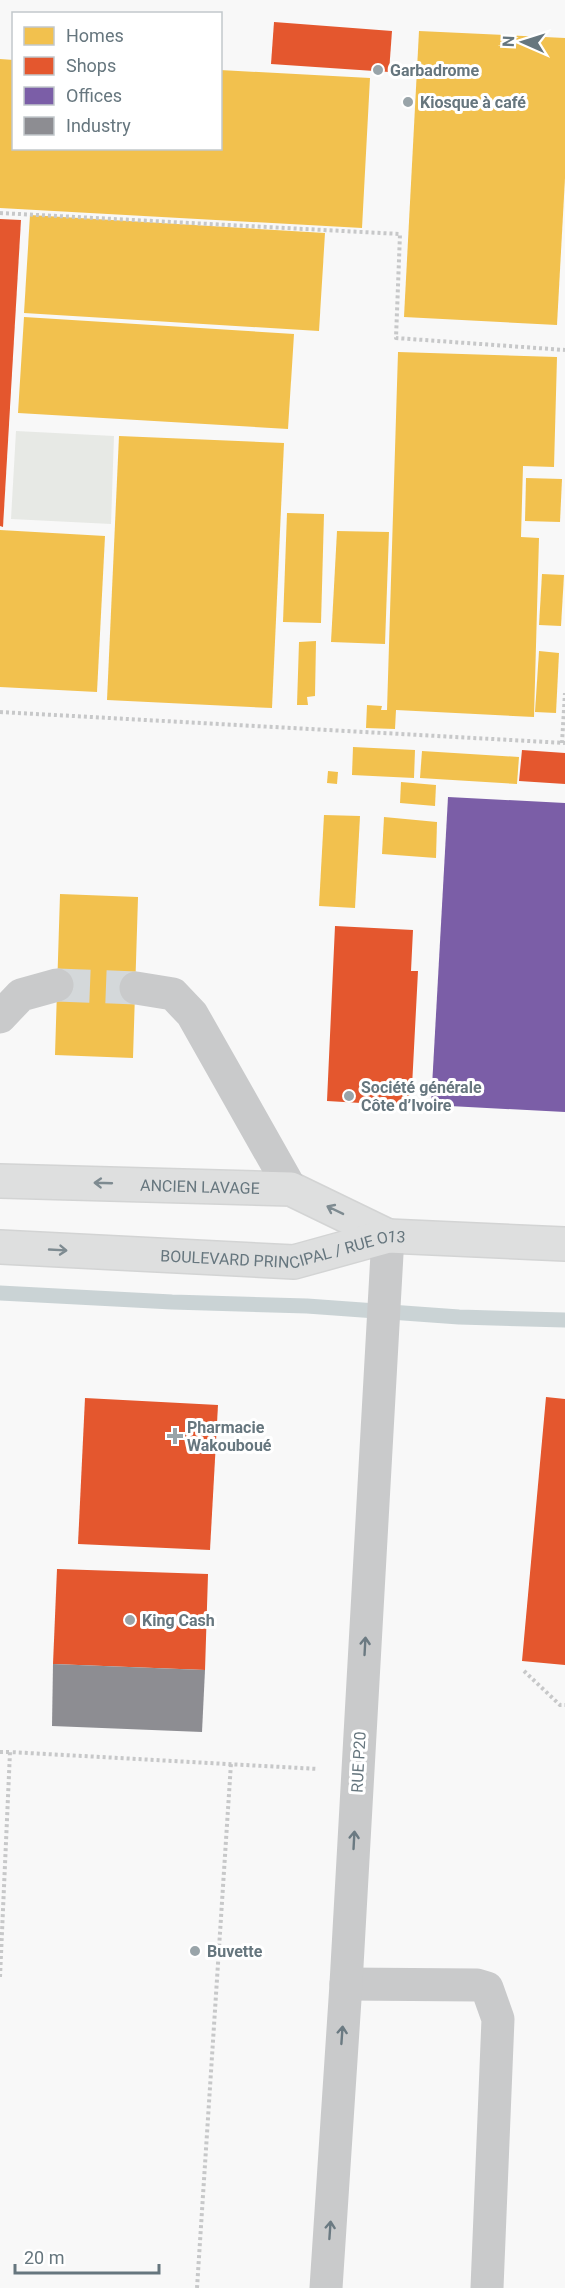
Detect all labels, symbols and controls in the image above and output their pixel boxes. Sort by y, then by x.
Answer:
legend [12,12,222,150]
north arrow [493,12,553,72]
text: Homes [66,25,124,46]
text: N [499,35,518,47]
text: Shops [66,55,116,76]
place label: Garbadrome [390,61,479,80]
marker: Garbadrome [371,63,385,77]
text: Offices [66,85,122,106]
place label: Kiosque à café [420,93,526,112]
marker: Kiosque à café [401,95,415,109]
text: Industry [66,115,131,136]
place label: Société générale Côte d’Ivoire [361,1078,482,1115]
marker: Société générale Côte d’Ivoire [342,1089,356,1103]
street label: ANCIEN LAVAGE [140,1176,260,1198]
one-way arrow [94,1178,114,1189]
one-way arrow [327,1204,345,1216]
street label: BOULEVARD PRINCIPAL / RUE O13 [160,1227,406,1273]
one-way arrow [48,1245,68,1256]
place label: Pharmacie Wakouboué [187,1418,272,1455]
marker: Pharmacie Wakouboué [168,1429,182,1443]
place label: King Cash [142,1611,215,1630]
marker: King Cash [123,1613,137,1627]
one-way arrow [359,1636,370,1656]
street label: RUE P20 [347,1731,370,1793]
one-way arrow [348,1831,359,1851]
place label: Buvette [207,1942,263,1961]
marker: Buvette [188,1944,202,1958]
one-way arrow [337,2026,348,2046]
one-way arrow [324,2220,335,2240]
scale bar [15,2237,159,2275]
text: 20 m [24,2247,64,2268]

